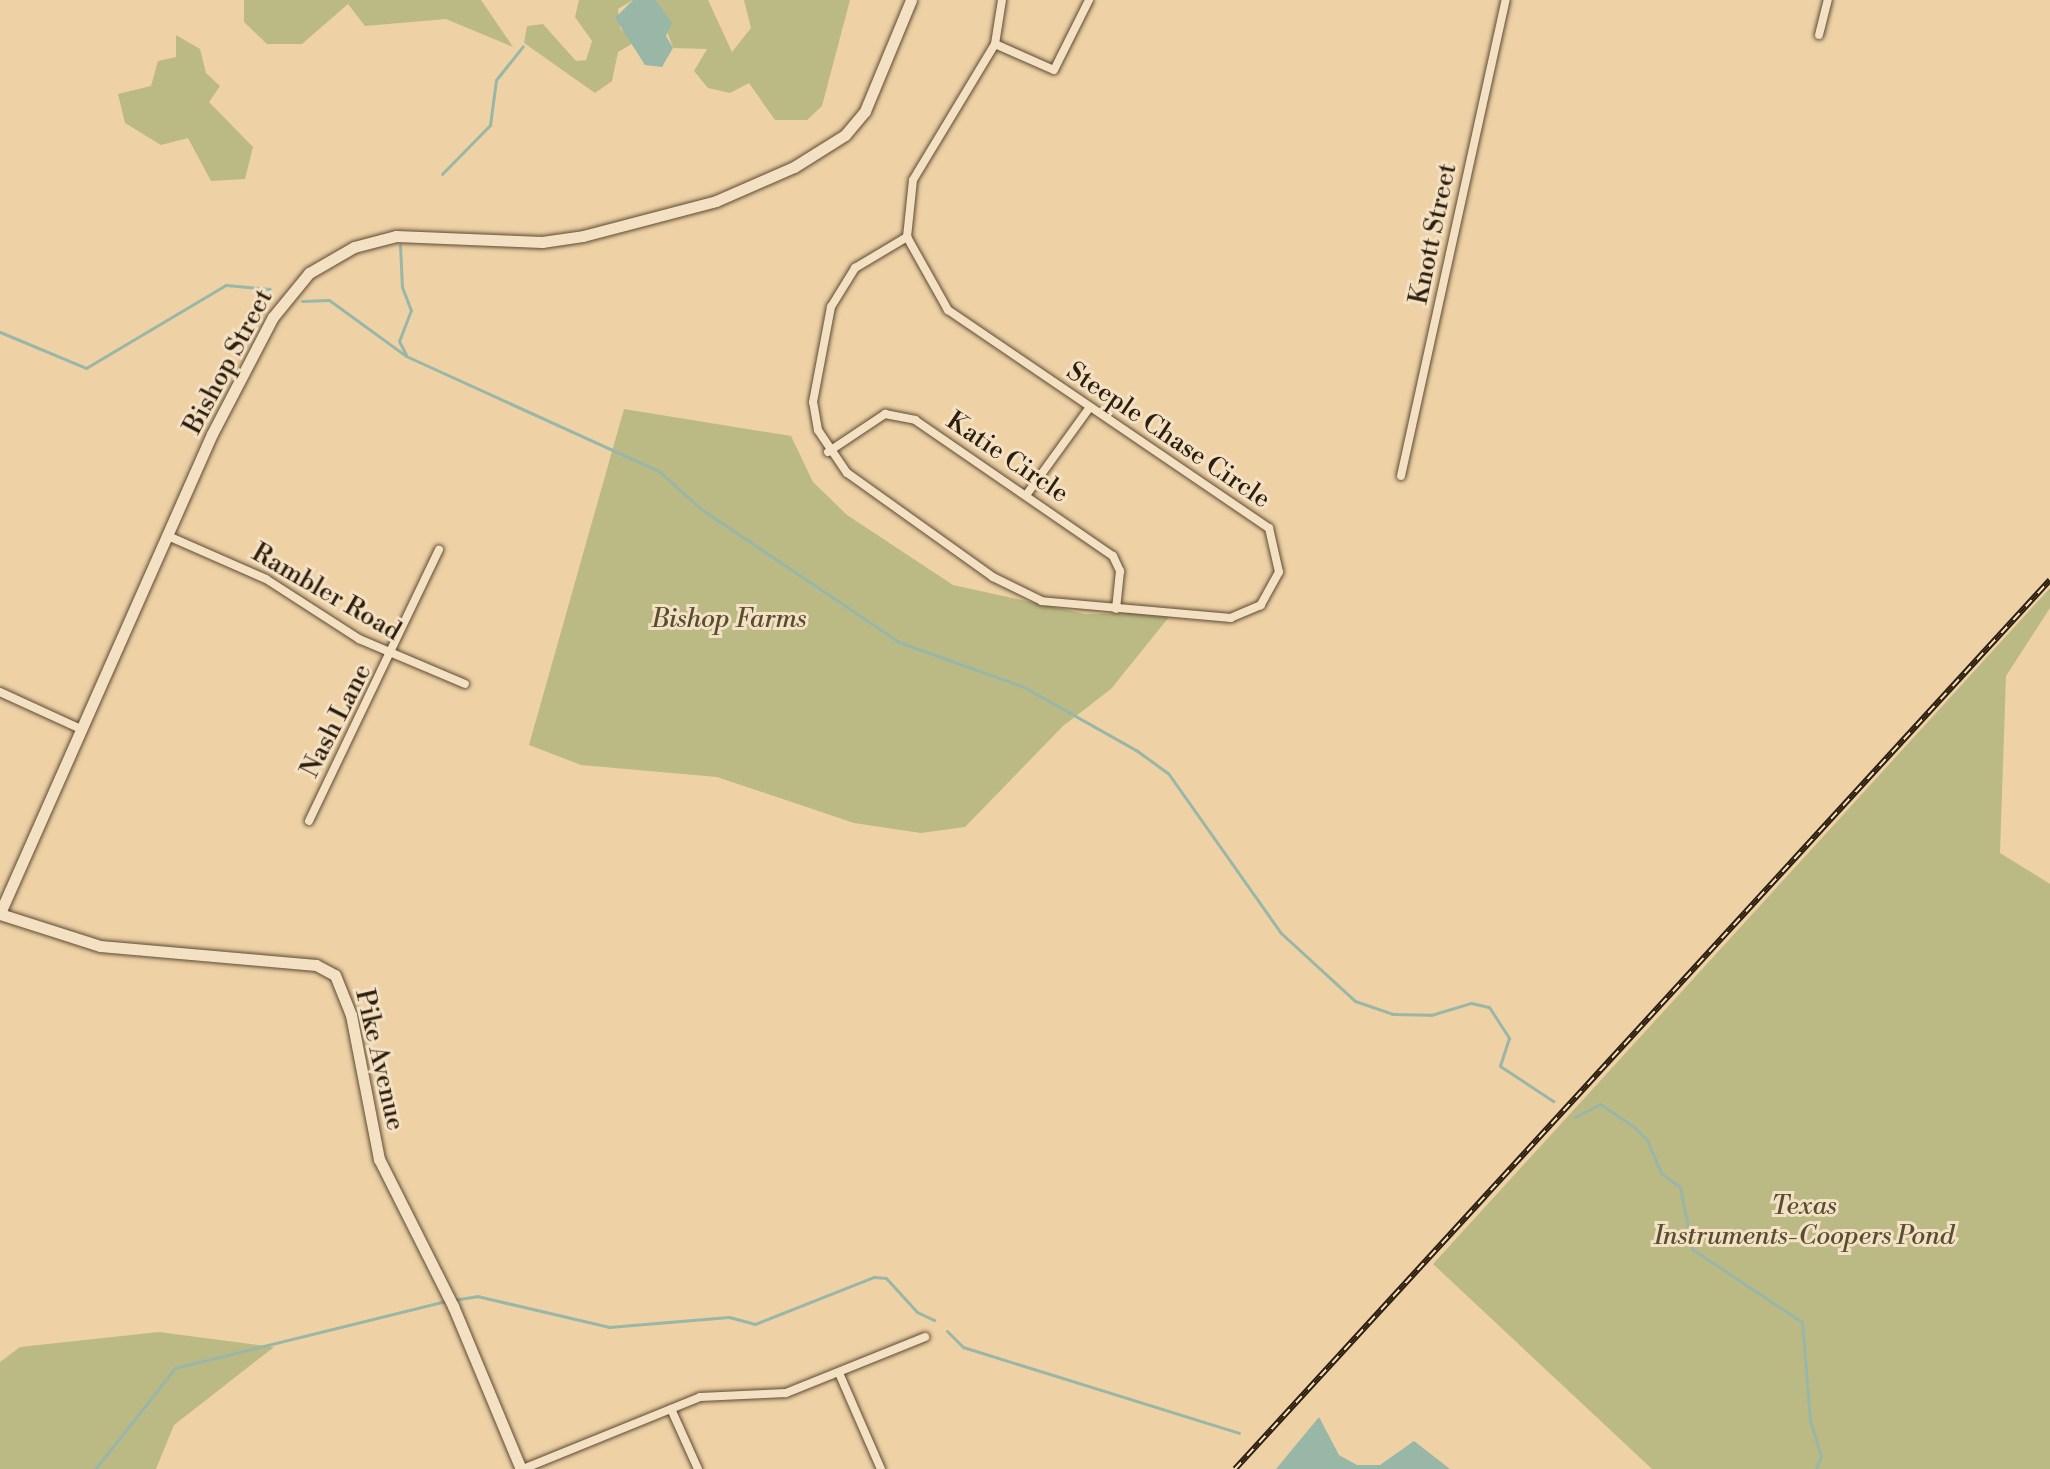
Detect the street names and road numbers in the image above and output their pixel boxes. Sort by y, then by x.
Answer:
street label: Knott Street [1404,161,1464,307]
street label: Bishop Street [178,284,280,440]
street label: Steeple Chase Circle [1060,356,1276,516]
street label: Katie Circle [940,406,1074,510]
street label: Rambler Road [246,538,406,648]
street label: Nash Lane [295,659,379,783]
street label: Pike Avenue [348,986,410,1134]

